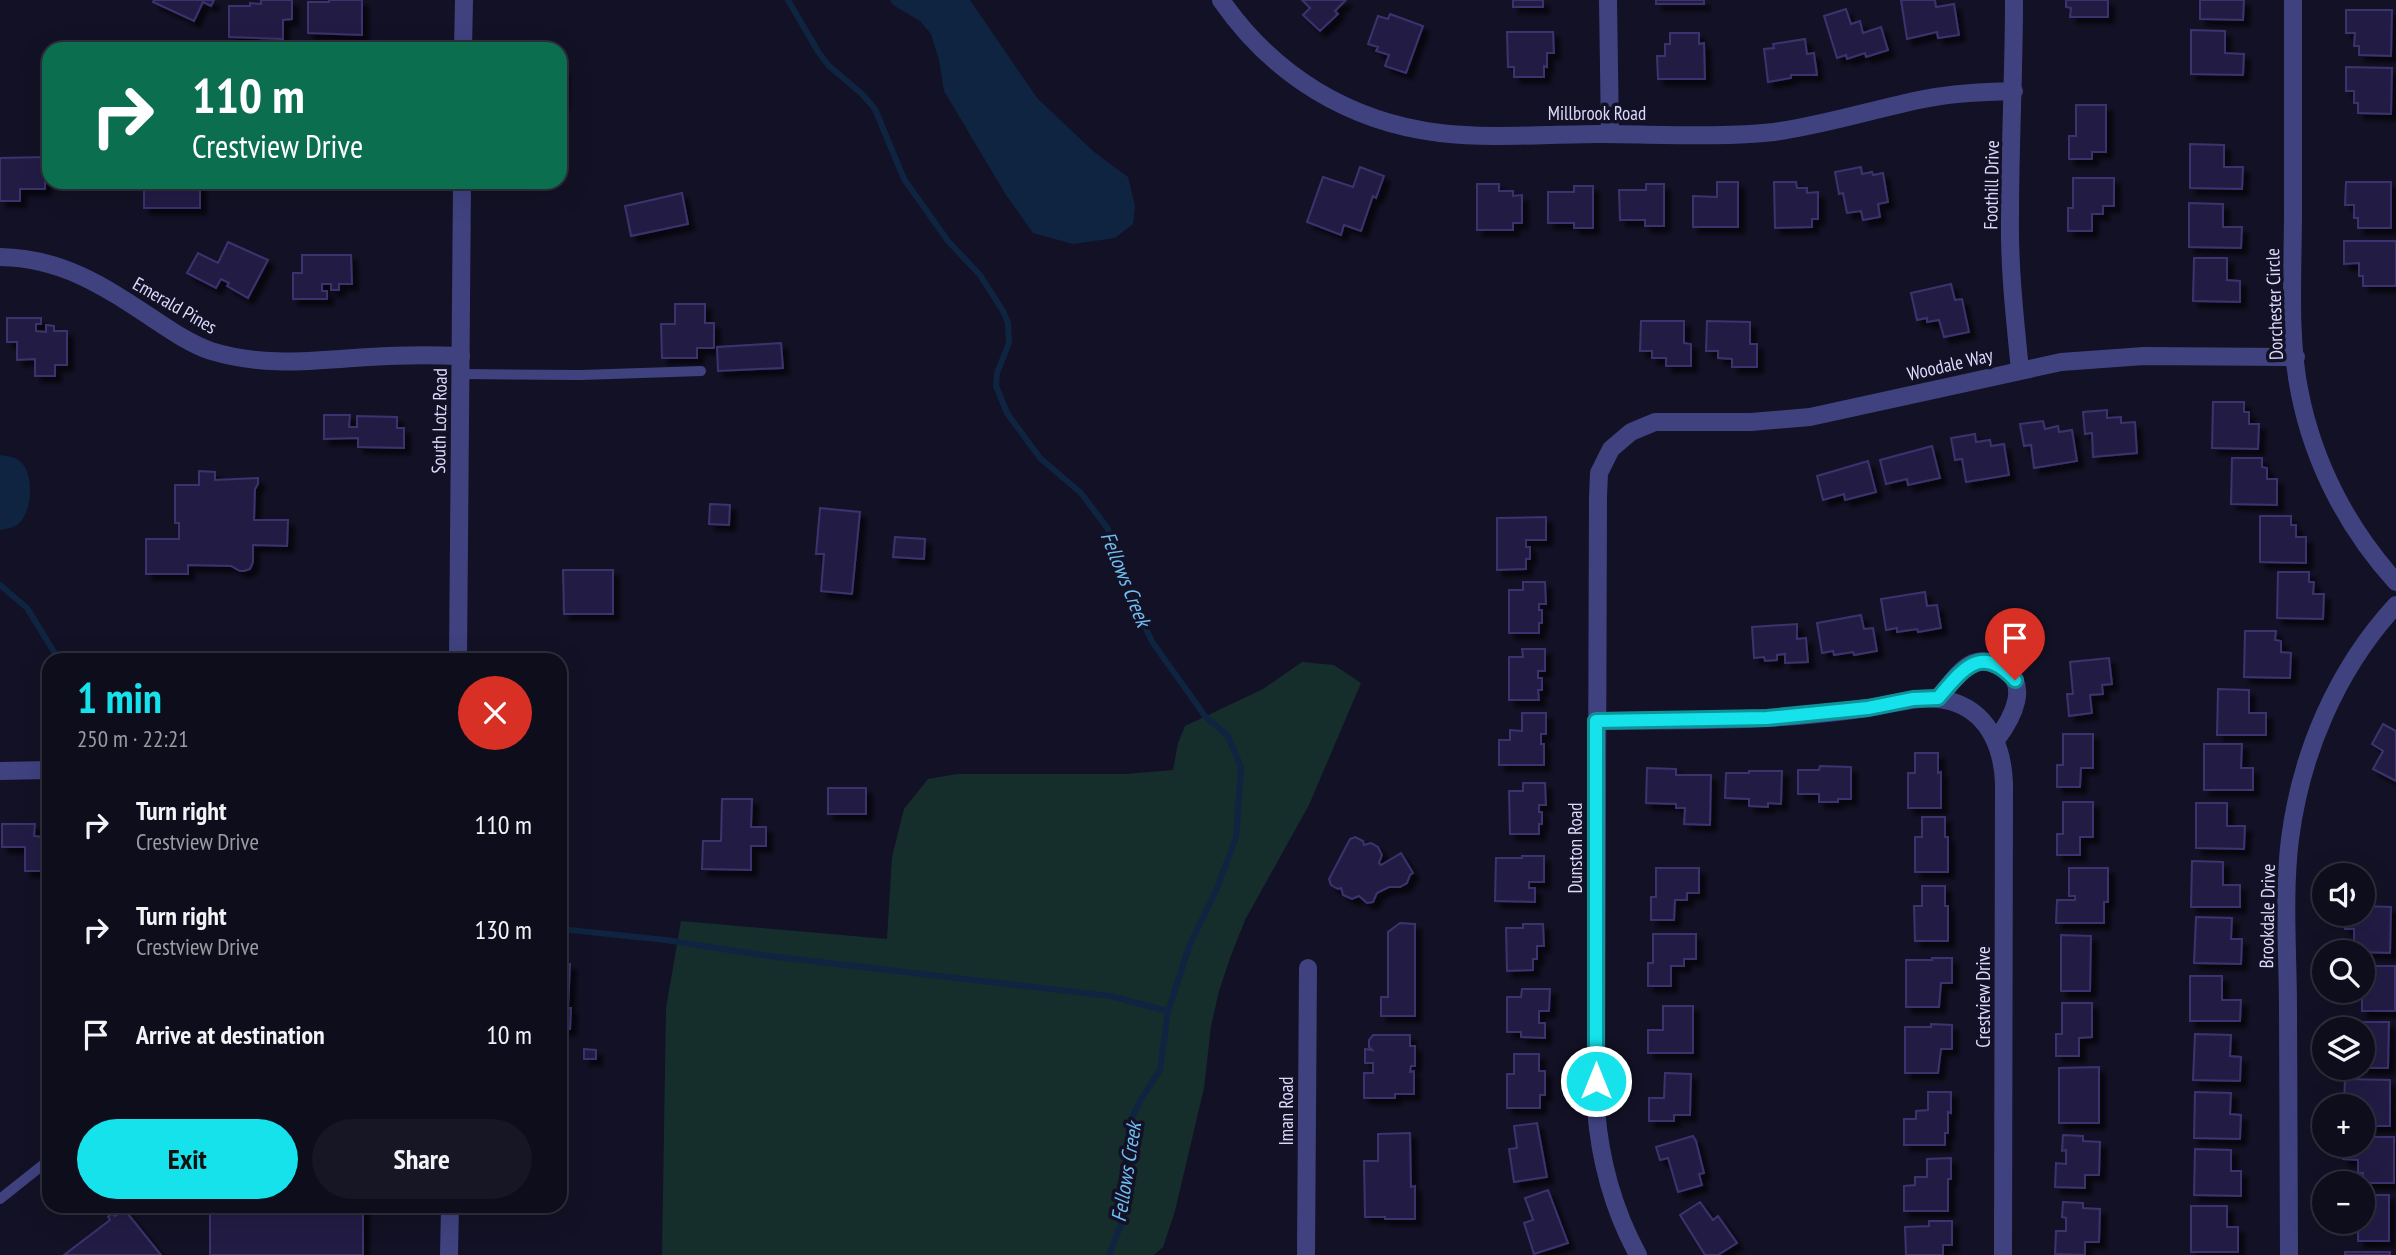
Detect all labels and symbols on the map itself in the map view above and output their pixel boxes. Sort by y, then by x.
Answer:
street label: Millbrook Road [1548,101,1646,125]
street label: Foothill Drive [1978,140,2004,230]
street label: Dorchester Circle [2260,247,2288,360]
street label: Emerald Pines [129,271,221,339]
street label: Woodale Way [1905,342,1996,386]
street label: South Lotz Road [426,368,452,474]
water label: Fellows Creek [1095,527,1158,633]
pin [1985,608,2045,680]
street label: Dunston Road [1563,802,1587,894]
street label: Brookdale Drive [2254,863,2280,969]
street label: Crestview Drive [1971,946,1995,1048]
position arrow [1559,1044,1633,1118]
street label: Iman Road [1274,1076,1298,1146]
water label: Fellows Creek [1105,1118,1148,1224]

